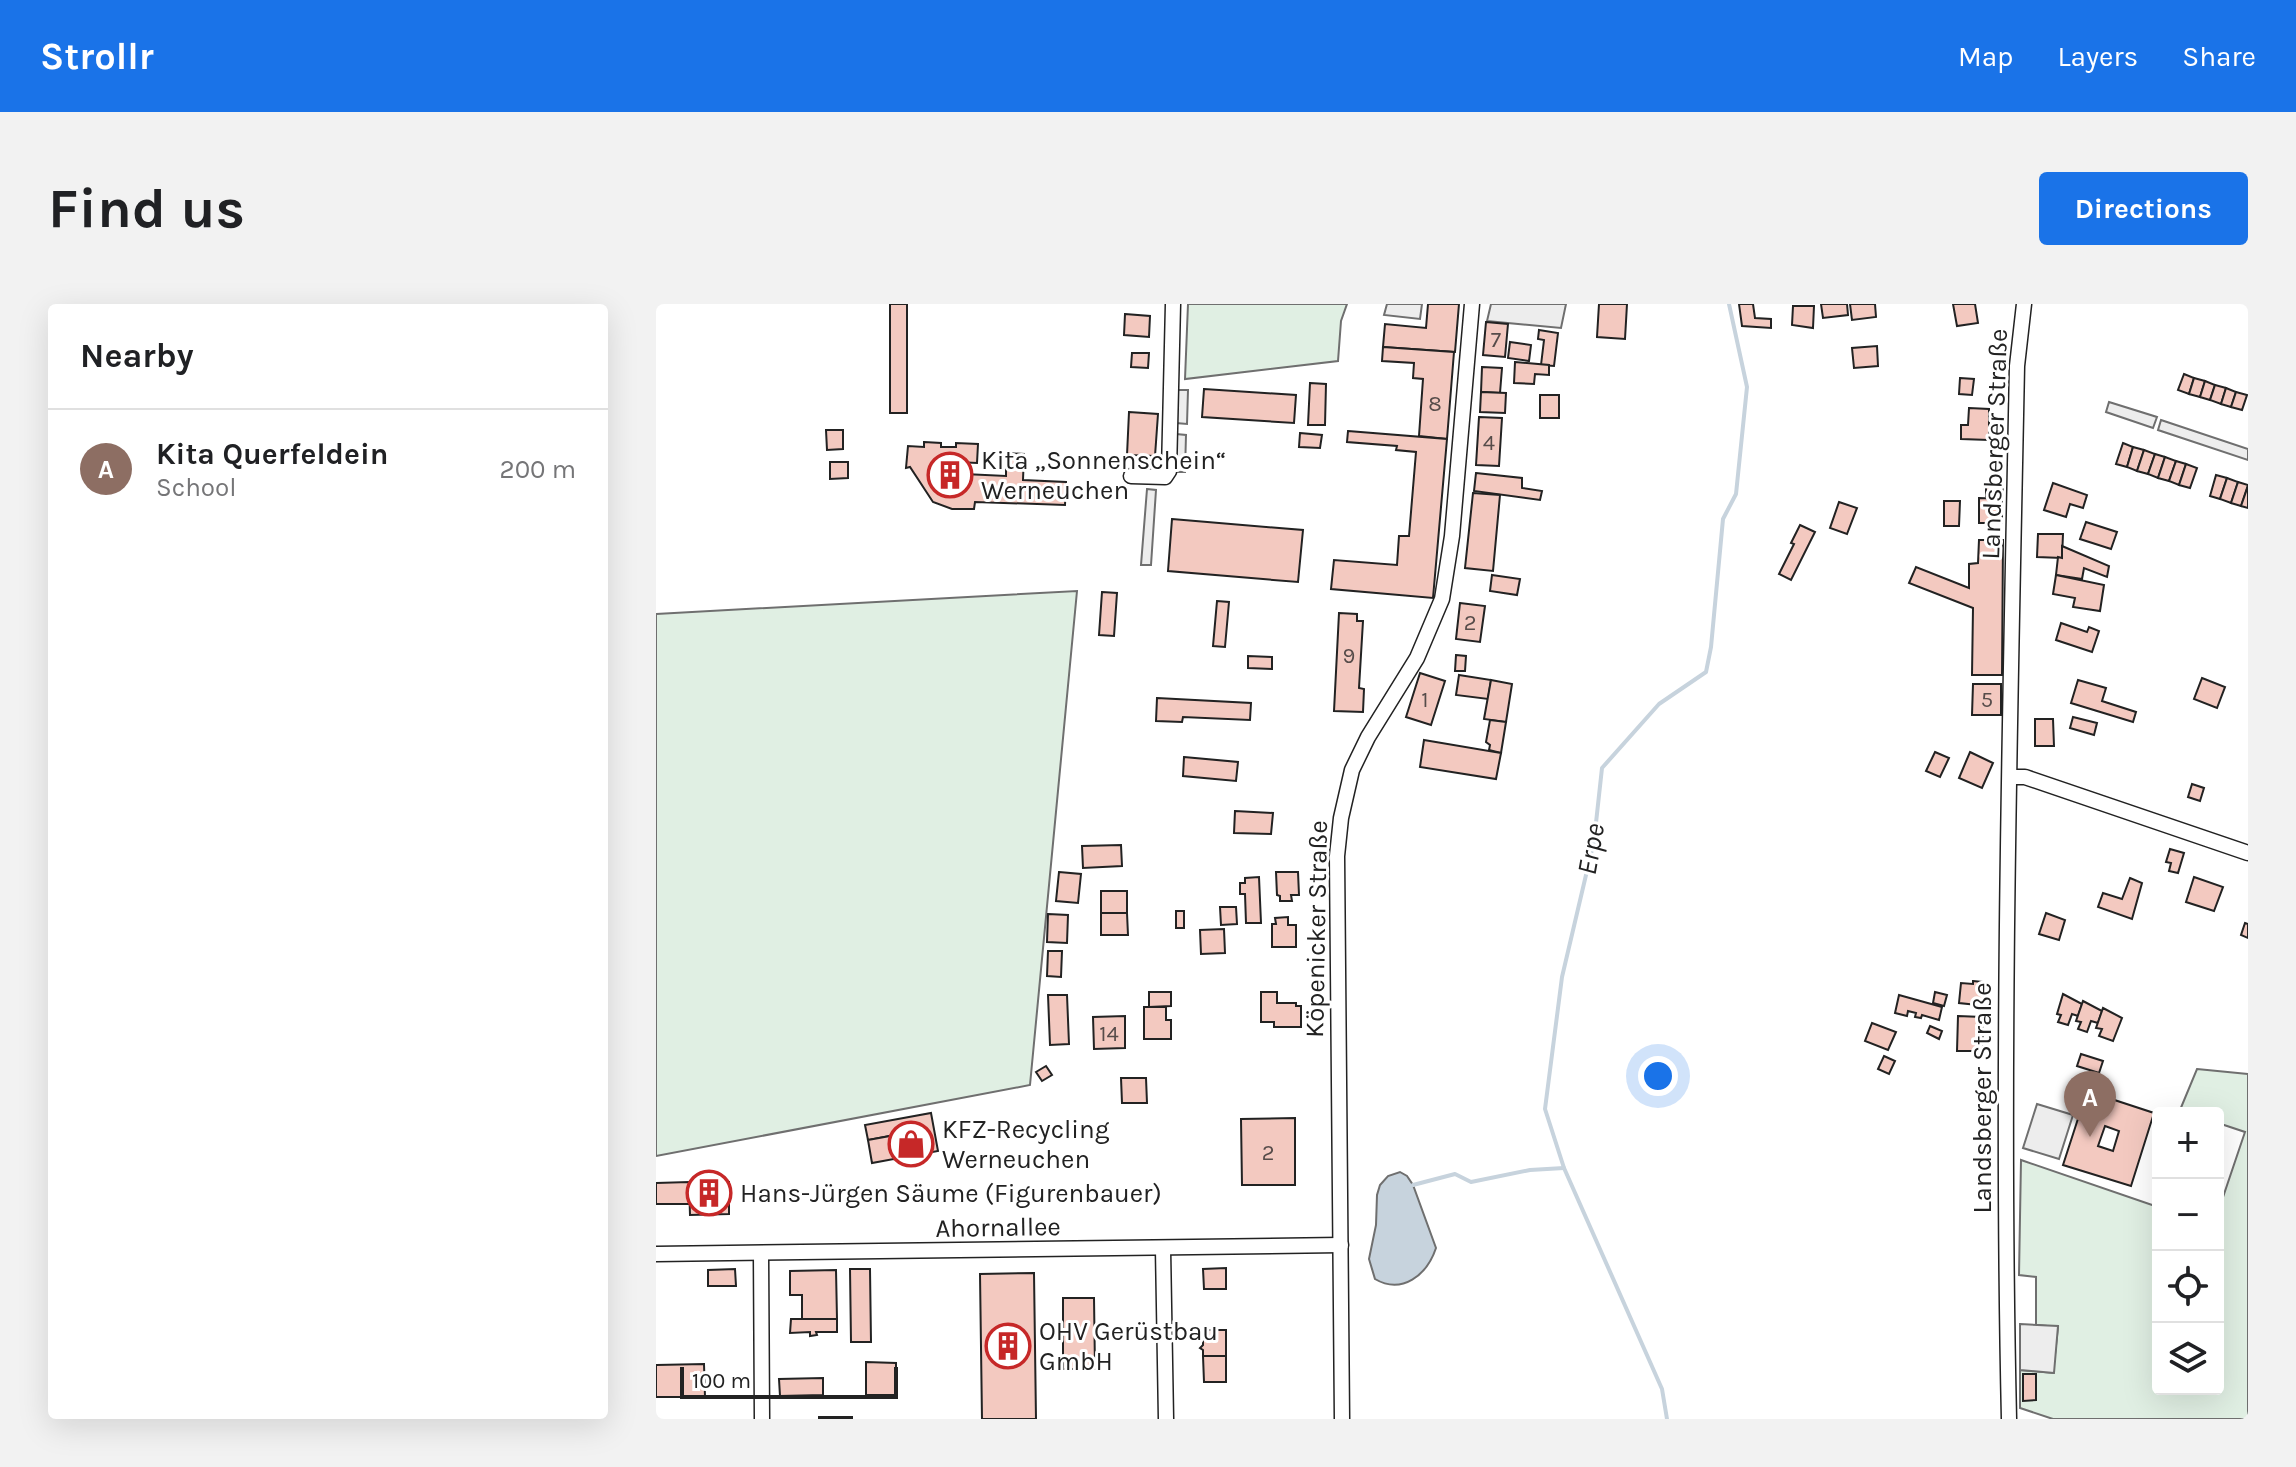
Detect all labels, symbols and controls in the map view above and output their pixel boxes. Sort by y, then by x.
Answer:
text: Strollr [40,34,154,79]
text: Map [1958,40,2013,73]
text: Layers [2057,40,2138,73]
text: Share [2182,40,2256,73]
button: Directions [2039,172,2248,245]
text: Find us [48,176,245,241]
house number: 7 [1491,327,1501,353]
street label: Landsberger Straße [1975,328,2014,560]
text: Nearby [80,336,194,376]
house number: 8 [1428,391,1442,417]
house number: 4 [1483,430,1495,456]
text: Kita Querfeldein [156,436,388,472]
place label: Kita „Sonnenschein“ Werneuchen [981,445,1227,506]
building icon: Kita „Sonnenschein“ Werneuchen [926,451,974,499]
text: A [98,454,114,485]
text: 200 m [500,454,576,485]
text: School [156,472,237,503]
house number: 2 [1464,610,1476,636]
house number: 9 [1343,643,1355,669]
house number: 1 [1421,687,1429,713]
house number: 5 [1981,687,1993,713]
street label: Köpenicker Straße [1299,820,1334,1038]
water label: Erpe [1570,821,1611,877]
street label: Landsberger Straße [1967,982,1998,1214]
house number: 14 [1099,1021,1119,1047]
your location [1638,1056,1678,1096]
pin: A [2064,1071,2116,1137]
map controls [2152,1107,2224,1395]
button: + [2152,1107,2224,1179]
place label: KFZ-Recycling Werneuchen [942,1114,1110,1175]
shop icon: KFZ-Recycling Werneuchen [887,1120,935,1168]
house number: 2 [1262,1140,1274,1166]
building icon: Hans-Jürgen Säume (Figurenbauer) [685,1169,733,1217]
place label: Hans-Jürgen Säume (Figurenbauer) [740,1178,1162,1209]
button: − [2152,1179,2224,1251]
street label: Ahornallee [935,1211,1061,1244]
button: locate [2152,1251,2224,1323]
place label: OHV Gerüstbau GmbH [1039,1316,1218,1377]
building icon: OHV Gerüstbau GmbH [984,1322,1032,1370]
button: layers [2152,1323,2224,1395]
scale bar [680,1363,898,1399]
text: 100 m [692,1368,751,1394]

